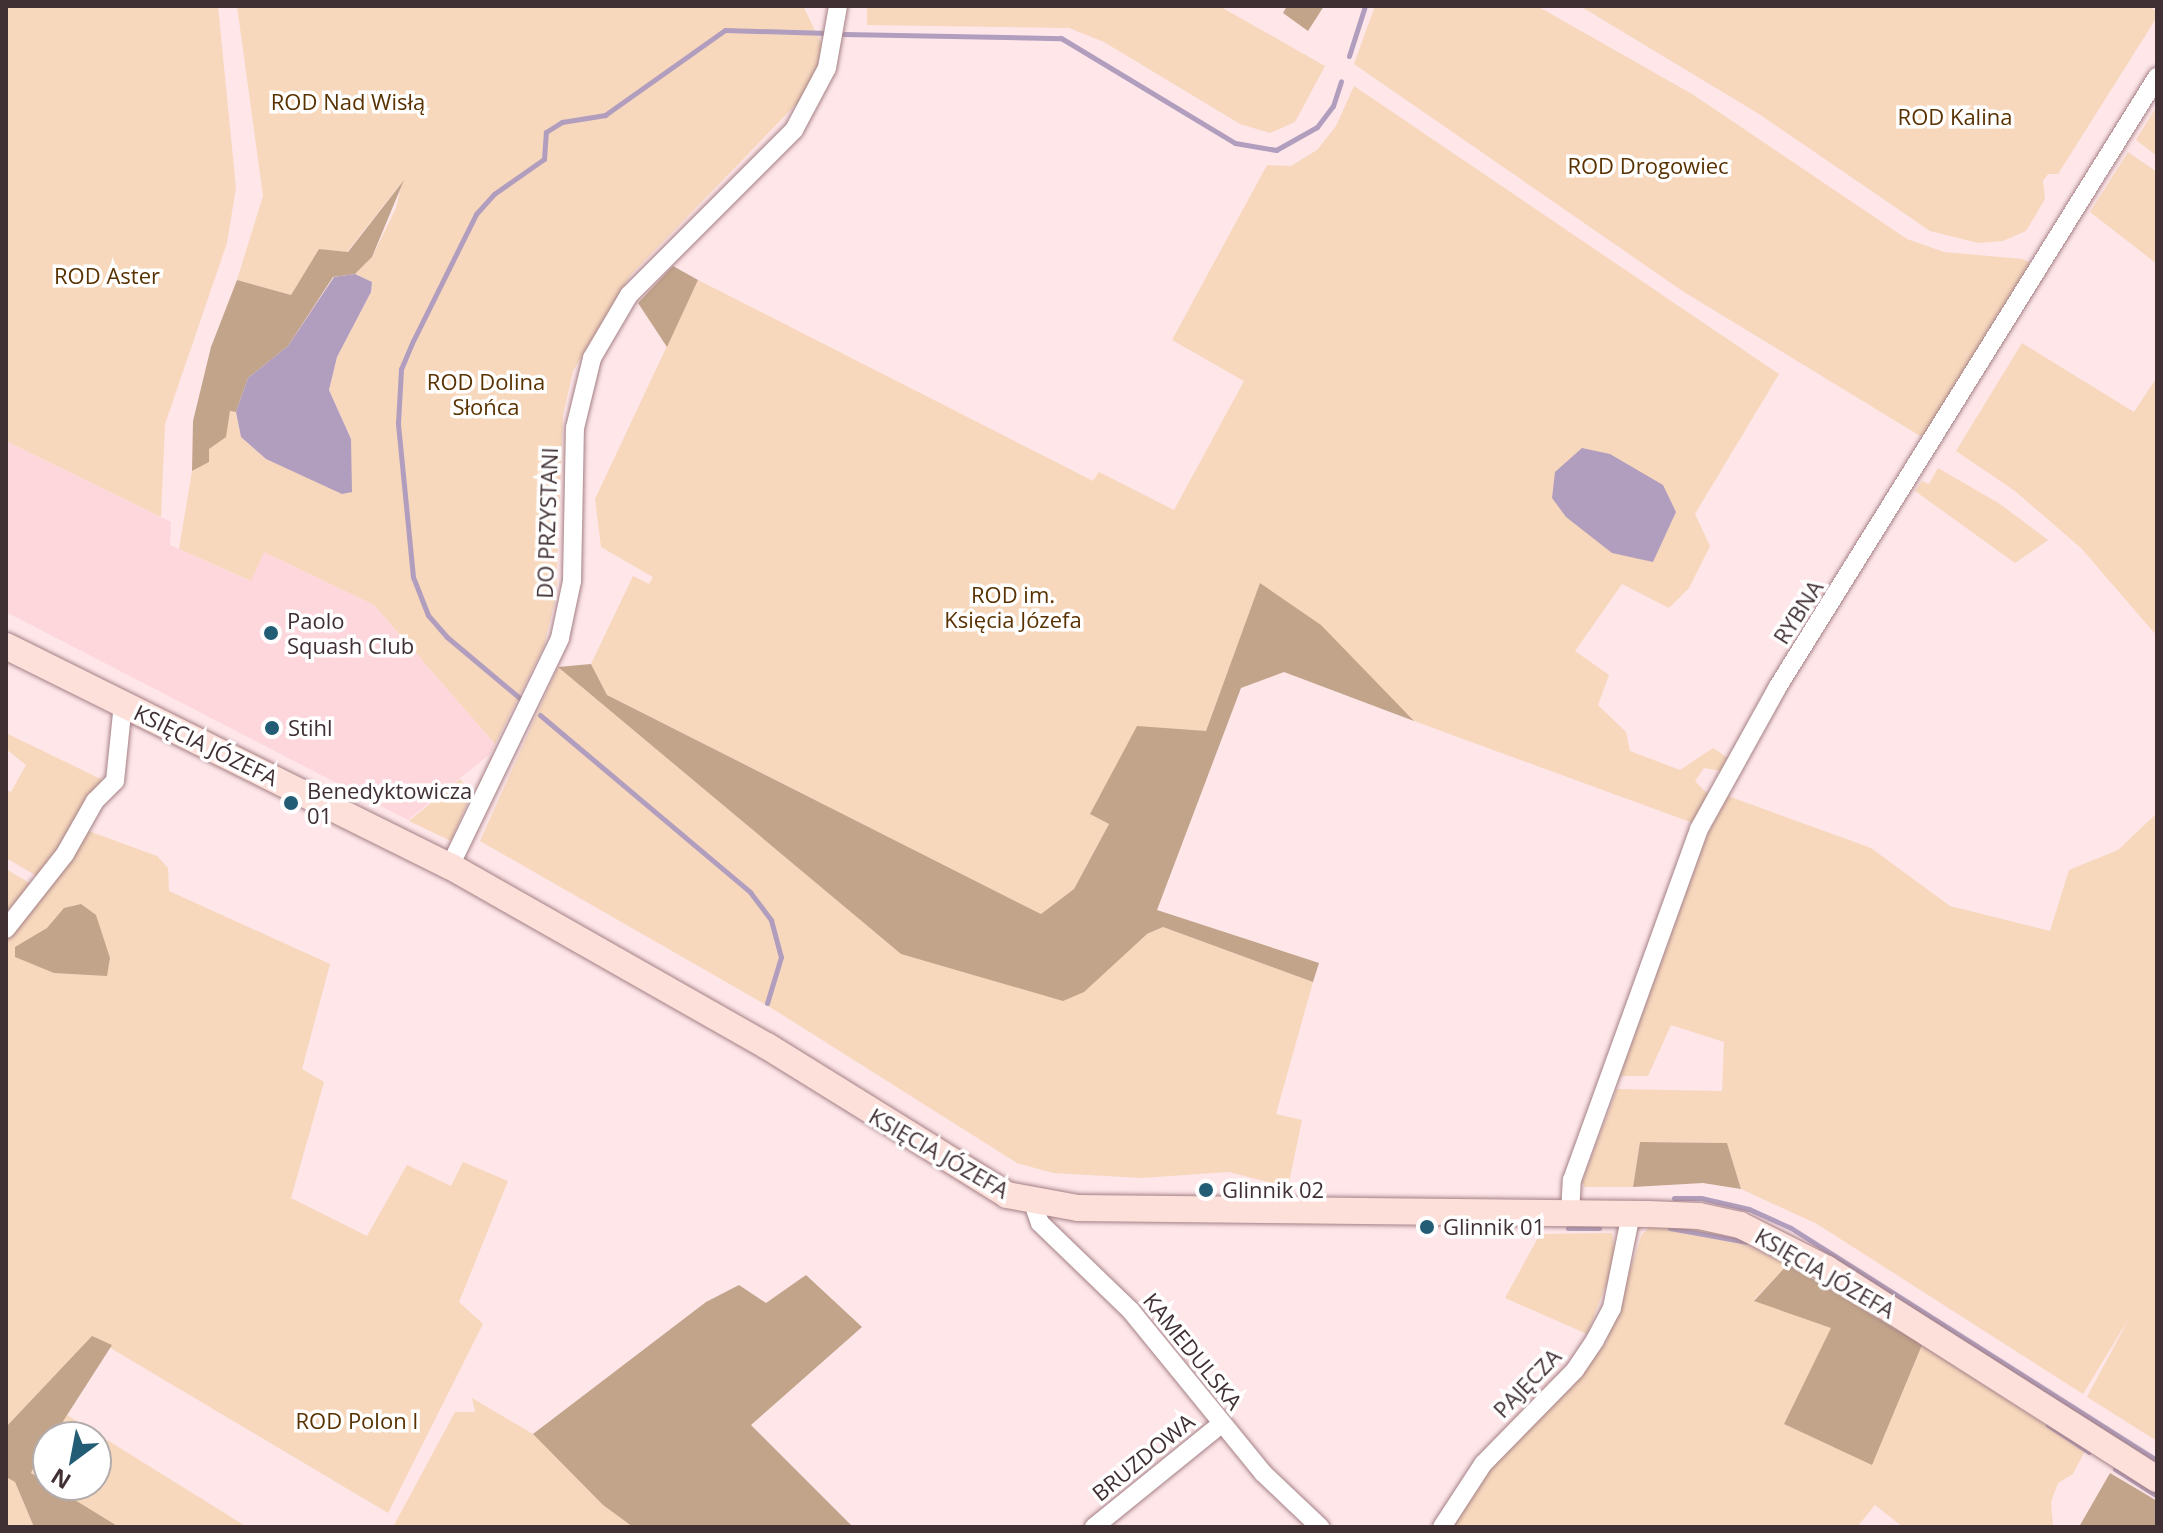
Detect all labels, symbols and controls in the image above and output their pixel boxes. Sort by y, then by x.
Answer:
park label: ROD Nad Wisłą [271,89,425,115]
park label: ROD Kalina [1898,104,2012,130]
park label: ROD Drogowiec [1567,153,1729,179]
park label: ROD Aster [54,263,160,289]
park label: ROD Dolina Słońca [427,368,545,420]
street label: DO PRZYSTANI [531,447,563,599]
street label: RYBNA [1768,575,1828,649]
park label: ROD im. Księcia Józefa [944,581,1082,632]
place label: Paolo Squash Club [287,607,414,658]
marker: Paolo Squash Club [262,624,280,642]
street label: KSIĘCIA JÓZEFA [130,699,282,791]
place label: Stihl [288,715,333,741]
marker: Stihl [263,719,281,737]
place label: Benedyktowicza 01 [307,777,472,828]
marker: Benedyktowicza 01 [282,794,300,812]
street label: KSIĘCIA JÓZEFA [865,1102,1013,1204]
place label: Glinnik 02 [1222,1177,1324,1203]
marker: Glinnik 02 [1197,1181,1215,1199]
place label: Glinnik 01 [1443,1214,1545,1240]
marker: Glinnik 01 [1418,1218,1436,1236]
street label: KSIĘCIA JÓZEFA [1751,1222,1899,1324]
street label: KAMEDULSKA [1138,1287,1248,1415]
street label: PAJĘCZA [1488,1343,1566,1423]
park label: ROD Polon I [296,1408,418,1434]
street label: BRUZDOWA [1087,1408,1199,1506]
north arrow [32,1421,112,1501]
text: N [45,1462,76,1497]

